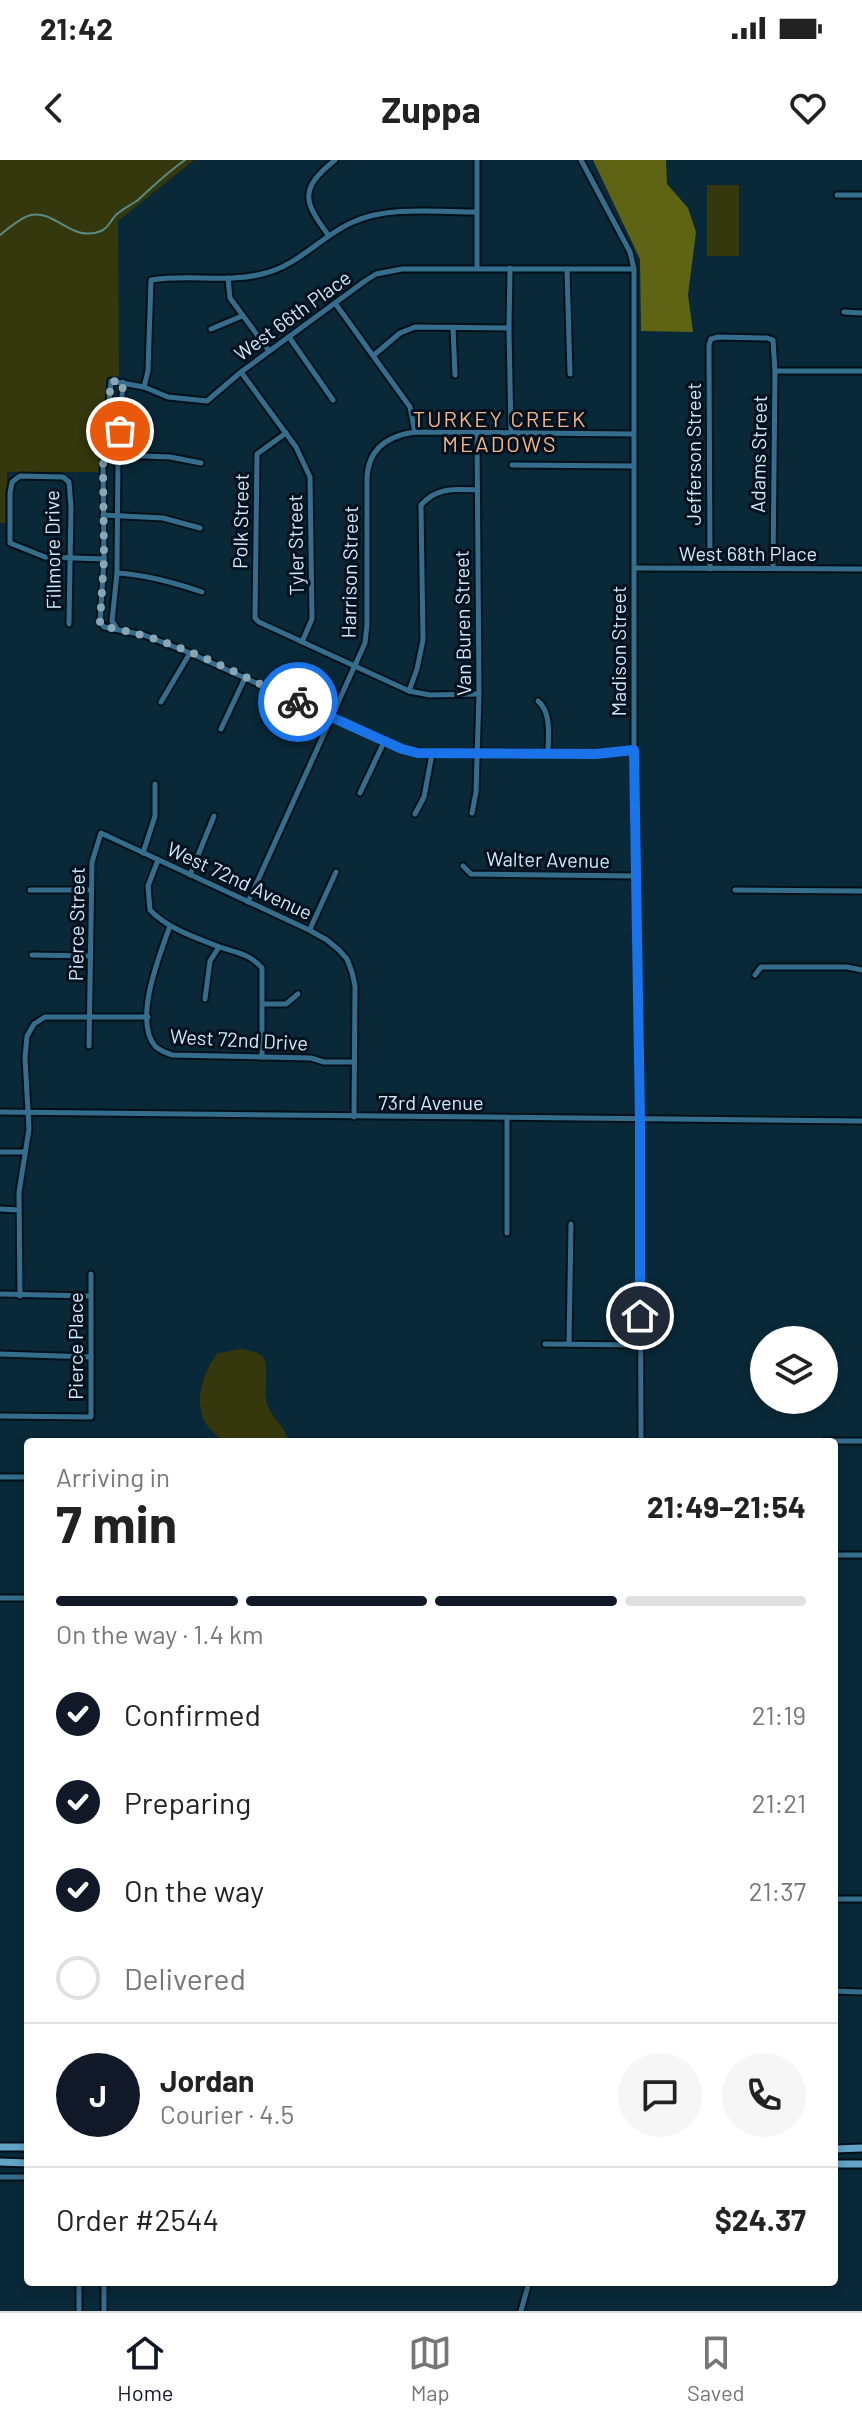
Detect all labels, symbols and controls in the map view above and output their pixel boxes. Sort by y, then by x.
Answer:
text: 21:42 [40,10,113,46]
icon: back [32,86,76,130]
icon: heart [786,86,830,130]
text: Zuppa [381,87,481,130]
street label: West 66th Place [229,265,355,365]
street label: Jefferson Street [681,382,705,526]
street label: Adams Street [745,395,771,513]
pin [86,397,154,465]
district label: TURKEY CREEK MEADOWS [413,405,587,456]
icon: bag [98,409,142,453]
street label: Polk Street [227,473,253,569]
street label: Fillmore Drive [39,490,65,610]
street label: Tyler Street [282,494,308,596]
street label: Harrison Street [336,505,362,639]
street label: West 68th Place [679,541,817,565]
street label: Van Buren Street [449,550,475,696]
street label: Madison Street [606,586,630,716]
courier [258,662,338,742]
icon: bike [276,680,320,724]
street label: West 72nd Avenue [164,836,316,924]
street label: Walter Avenue [486,846,610,872]
street label: Pierce Street [63,867,89,981]
street label: West 72nd Drive [169,1023,309,1055]
street label: 73rd Avenue [378,1090,484,1114]
pin [606,1282,674,1350]
street label: Pierce Place [63,1292,87,1400]
icon: home [618,1294,662,1338]
map controls [750,1326,838,1414]
button: layers [750,1326,838,1414]
text: Arriving in [56,1461,170,1492]
text: 21:49–21:54 [647,1488,806,1524]
text: 7 min [56,1491,177,1553]
text: On the way · 1.4 km [56,1618,264,1649]
icon: check [56,1692,100,1736]
text: Confirmed [124,1696,261,1732]
text: 21:19 [752,1699,806,1730]
icon: check [56,1780,100,1824]
text: Preparing [124,1784,251,1820]
text: 21:21 [752,1787,806,1818]
icon: check [56,1868,100,1912]
text: On the way [124,1872,264,1908]
text: 21:37 [749,1875,806,1906]
text: Delivered [124,1960,246,1996]
button: chat [618,2053,702,2137]
button: phone [722,2053,806,2137]
text: Jordan [160,2062,255,2098]
text: J [89,2077,107,2113]
text: Courier · 4.5 [160,2098,294,2129]
text: Order #2544 [56,2201,219,2237]
text: $24.37 [715,2201,806,2237]
tab: Home [117,2331,174,2405]
tab: Map [408,2331,452,2405]
tab: Saved [687,2331,745,2405]

